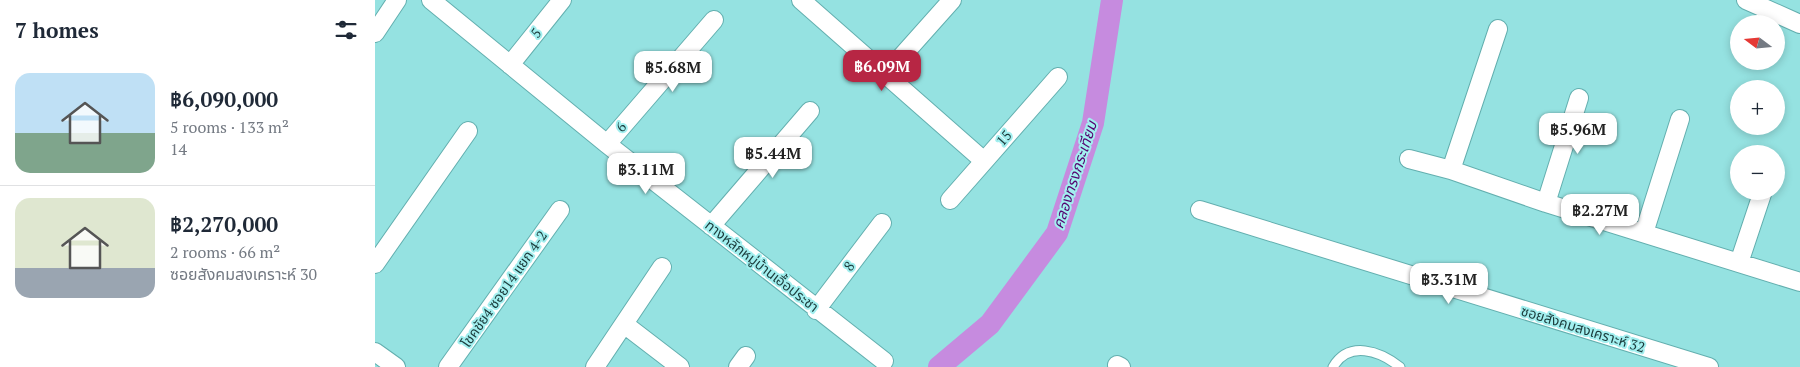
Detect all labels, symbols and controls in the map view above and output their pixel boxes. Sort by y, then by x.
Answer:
north arrow [1730,15,1785,70]
map controls [1730,15,1785,200]
text: 7 homes [15,16,99,44]
icon: filters [332,16,360,44]
street label: 5 [526,24,545,42]
pin: ฿6.09M [841,49,923,92]
pin: ฿5.68M [632,51,714,93]
text: ฿6.09M [854,55,910,77]
text: ฿5.68M [645,56,701,78]
button: + [1730,80,1785,135]
text: ฿6,090,000 [170,85,278,113]
icon: home [55,93,115,153]
pin: ฿5.96M [1537,112,1619,155]
text: 5 rooms · 133 m² [170,116,289,138]
street label: 6 [611,117,631,136]
water label: คลองทรงกระเทียม [1047,117,1101,231]
text: ฿5.96M [1550,118,1606,140]
street label: 15 [992,126,1016,150]
pin: ฿5.44M [732,136,814,179]
text: 14 [170,138,187,160]
text: ฿5.44M [745,142,801,164]
button: − [1730,145,1785,200]
pin: ฿3.11M [605,152,687,195]
text: ฿3.11M [618,158,674,180]
pin: ฿2.27M [1559,194,1641,236]
text: ฿2.27M [1572,199,1628,221]
text: ฿2,270,000 [170,210,278,238]
street label: ทางหลักหมู่บ้านเอื้อประชา [702,215,823,316]
icon: home [55,218,115,278]
street label: โชคชัย4 ซอย14 แยก 4-2 [456,227,551,351]
text: 2 rooms · 66 m² [170,241,280,263]
street label: 8 [839,257,858,274]
pin: ฿3.31M [1408,262,1490,305]
text: ซอยสังคมสงเคราะห์ 30 [170,263,317,285]
text: ฿3.31M [1421,268,1477,290]
street label: ซอยสังคมสงเคราะห์ 32 [1519,301,1647,356]

